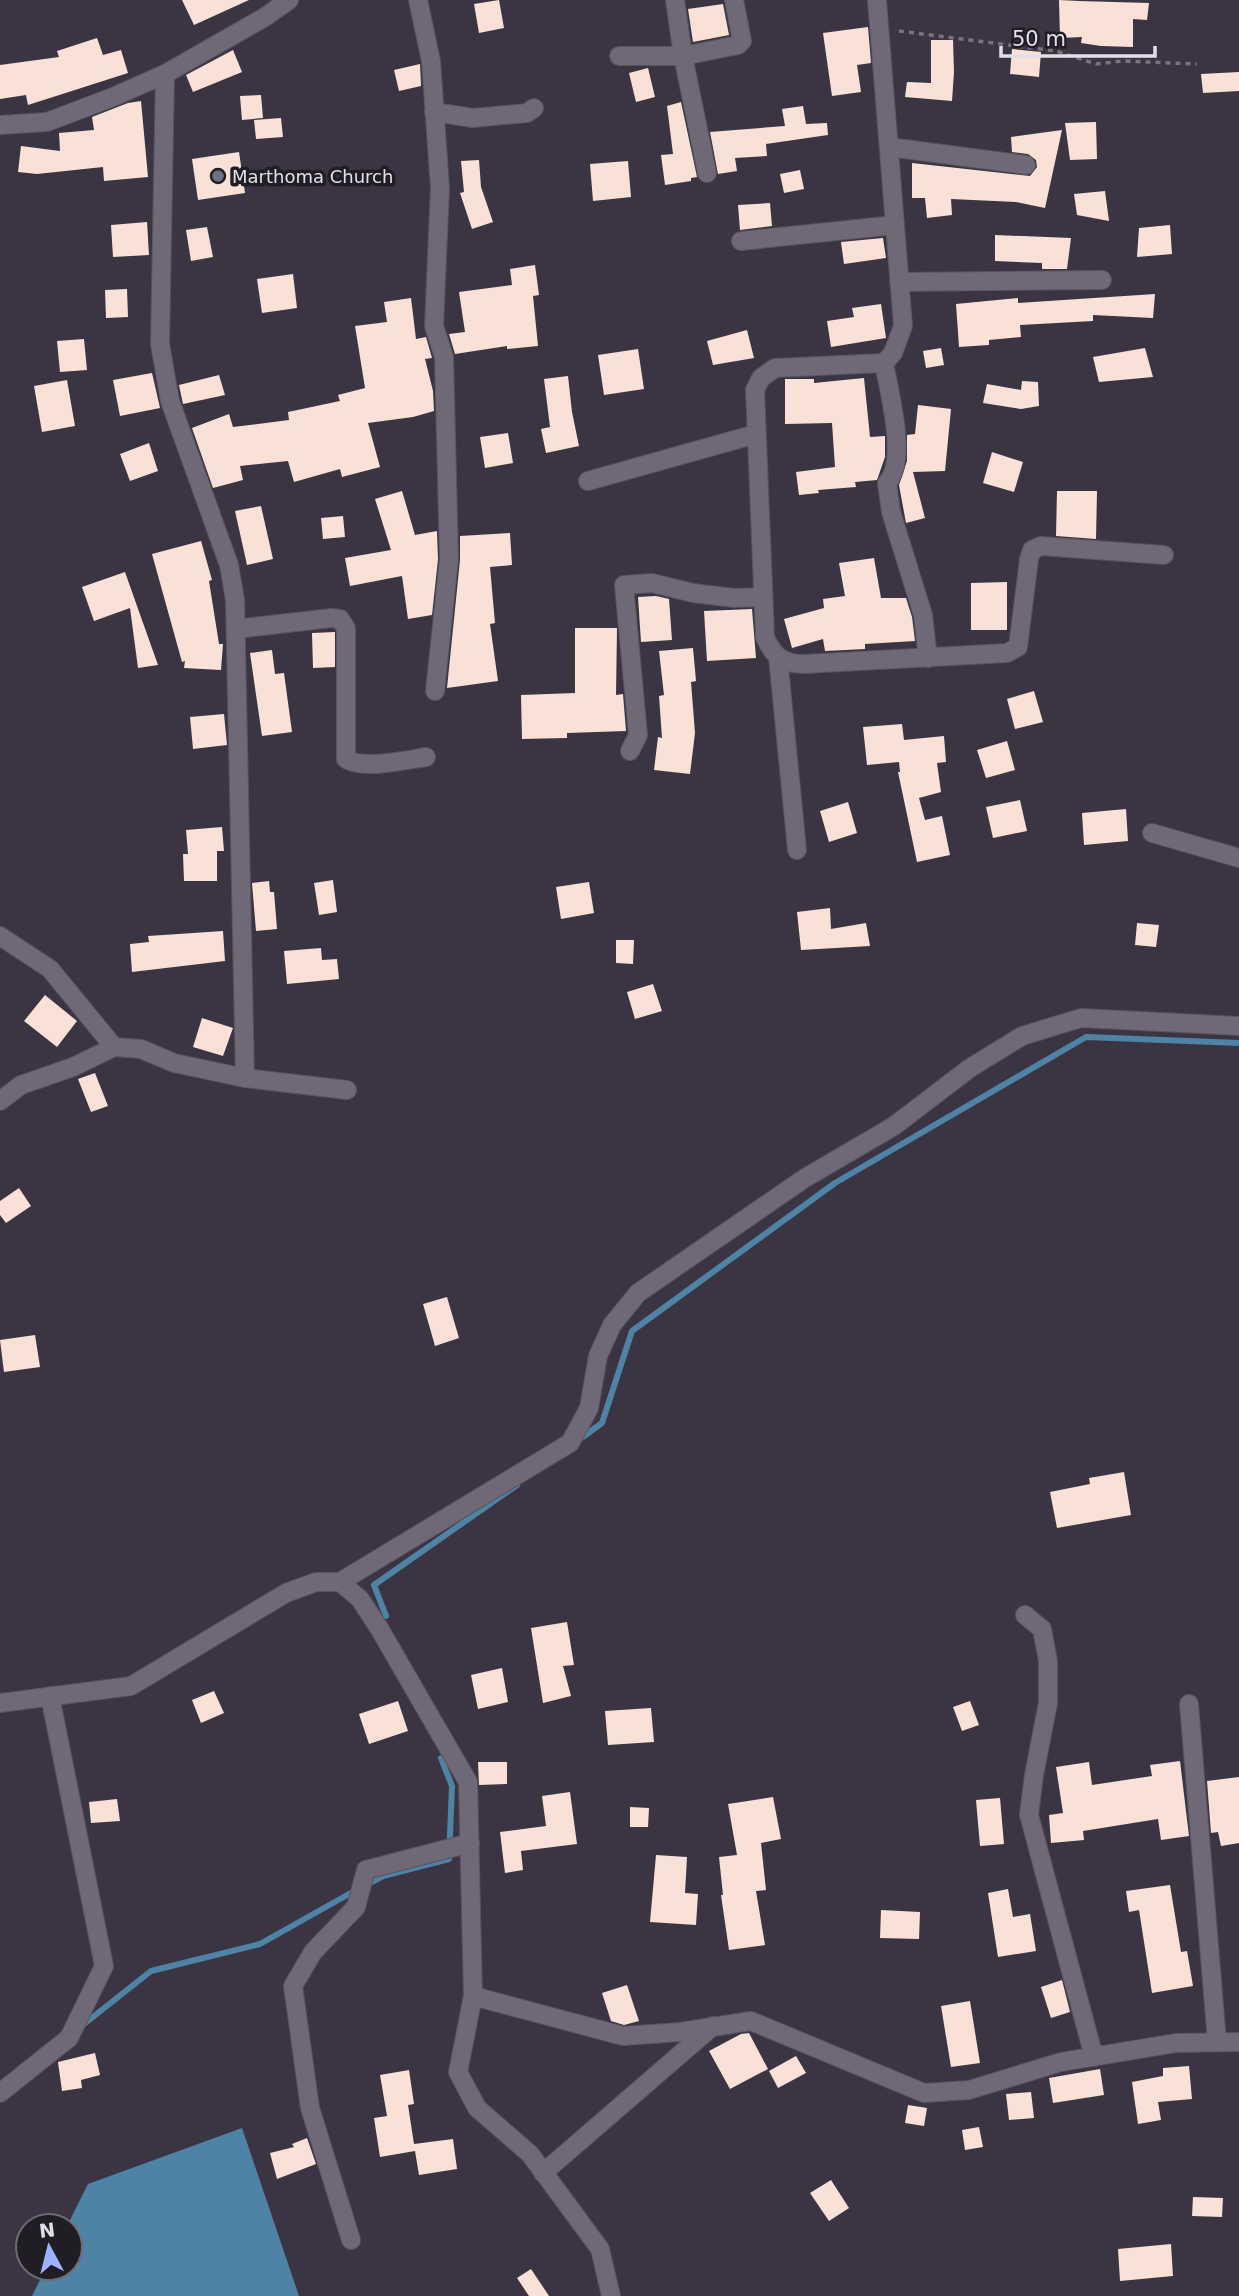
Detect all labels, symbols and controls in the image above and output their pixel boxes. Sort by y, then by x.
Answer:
scale bar [1001,14,1155,58]
text: 50 m [1012,27,1066,51]
place label: Marthoma Church [232,166,393,187]
marker: Marthoma Church [210,168,226,184]
north arrow [14,2212,84,2282]
text: N [38,2218,56,2242]

